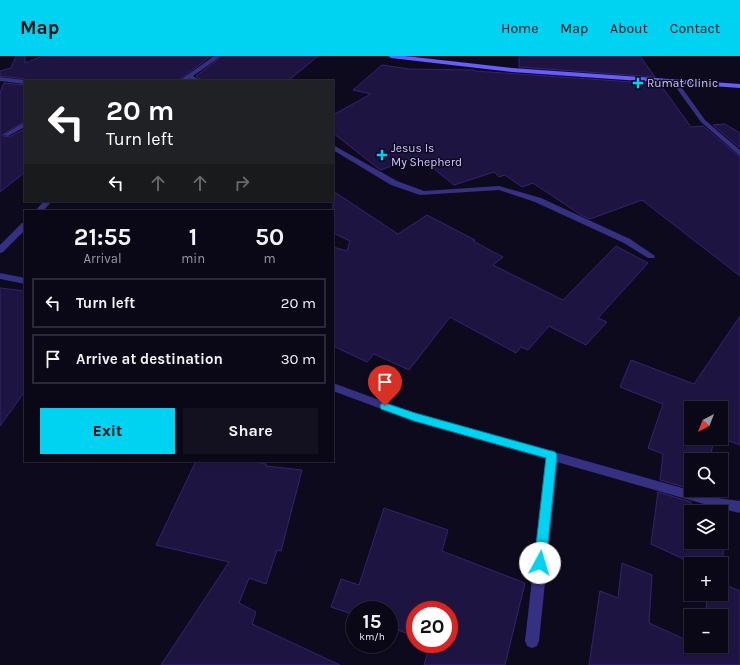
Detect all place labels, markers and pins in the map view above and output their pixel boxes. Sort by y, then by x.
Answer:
place label: Rumat Clinic [647,76,718,90]
marker: Rumat Clinic [632,77,644,89]
place label: Jesus Is My Shepherd [391,141,462,169]
marker: Jesus Is My Shepherd [376,149,388,161]
pin [368,365,402,406]

